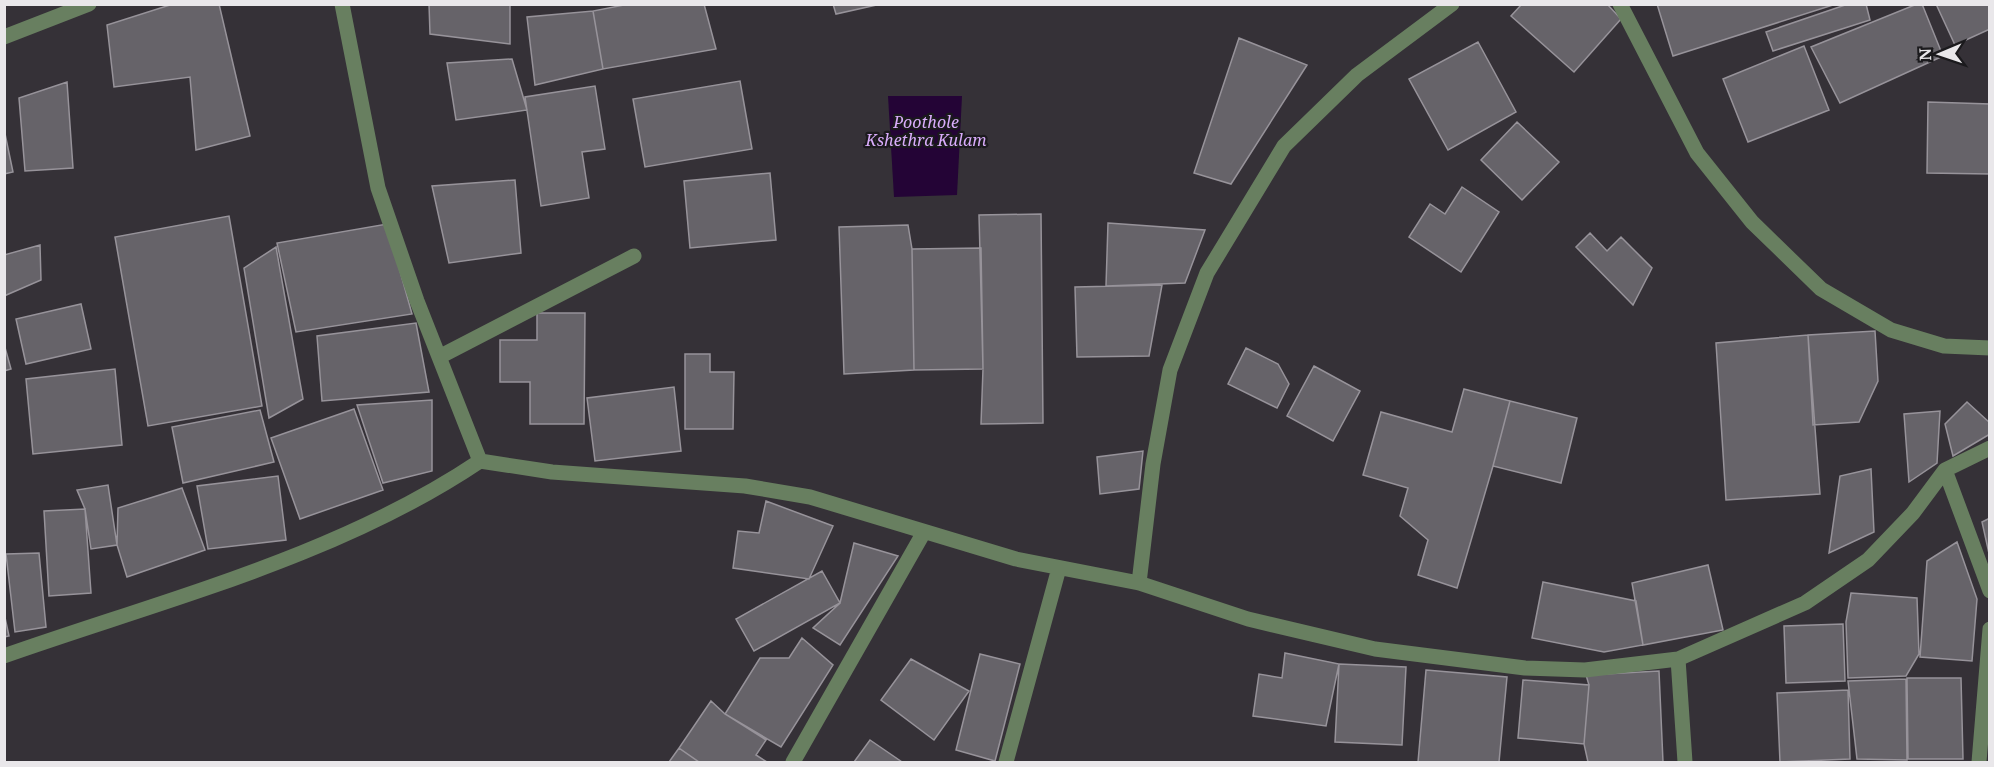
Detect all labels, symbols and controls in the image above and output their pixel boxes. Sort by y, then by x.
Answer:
north arrow [1910,24,1970,84]
text: N [1914,47,1936,61]
water label: Poothole Kshethra Kulam [864,111,987,151]

